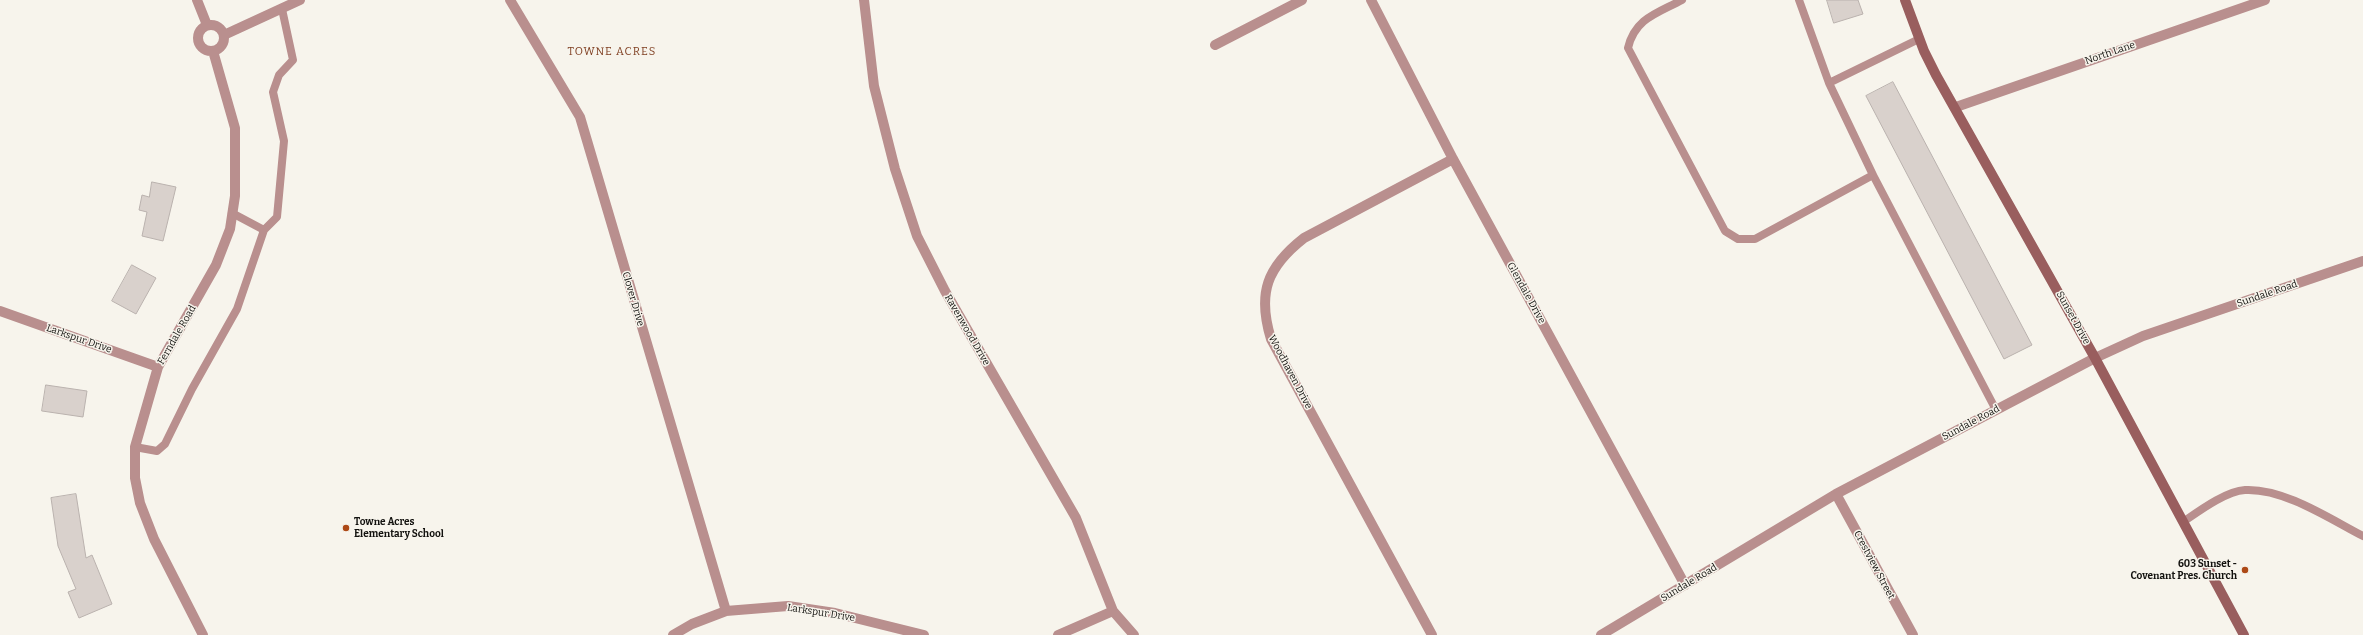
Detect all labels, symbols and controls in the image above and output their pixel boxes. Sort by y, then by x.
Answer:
street label: North Lane [2083,39,2137,67]
district label: TOWNE ACRES [568,45,656,59]
street label: Glendale Drive [1504,260,1548,326]
street label: Clover Drive [619,270,647,328]
street label: Sundale Road [2235,278,2299,310]
street label: Sunset Drive [2053,289,2093,347]
street label: Ravenwood Drive [942,292,992,368]
street label: Ferndale Road [155,303,199,367]
street label: Larkspur Drive [45,322,113,356]
street label: Woodhaven Drive [1265,333,1315,411]
street label: Sundale Road [1940,403,2002,443]
place label: Towne Acres Elementary School [354,516,444,540]
marker: Towne Acres Elementary School [341,523,351,533]
street label: Crestview Street [1851,529,1897,601]
place label: 603 Sunset - Covenant Pres. Church [2130,558,2237,582]
street label: Sundale Road [1659,562,1719,604]
marker: 603 Sunset - Covenant Pres. Church [2240,565,2250,575]
street label: Larkspur Drive [786,602,856,624]

